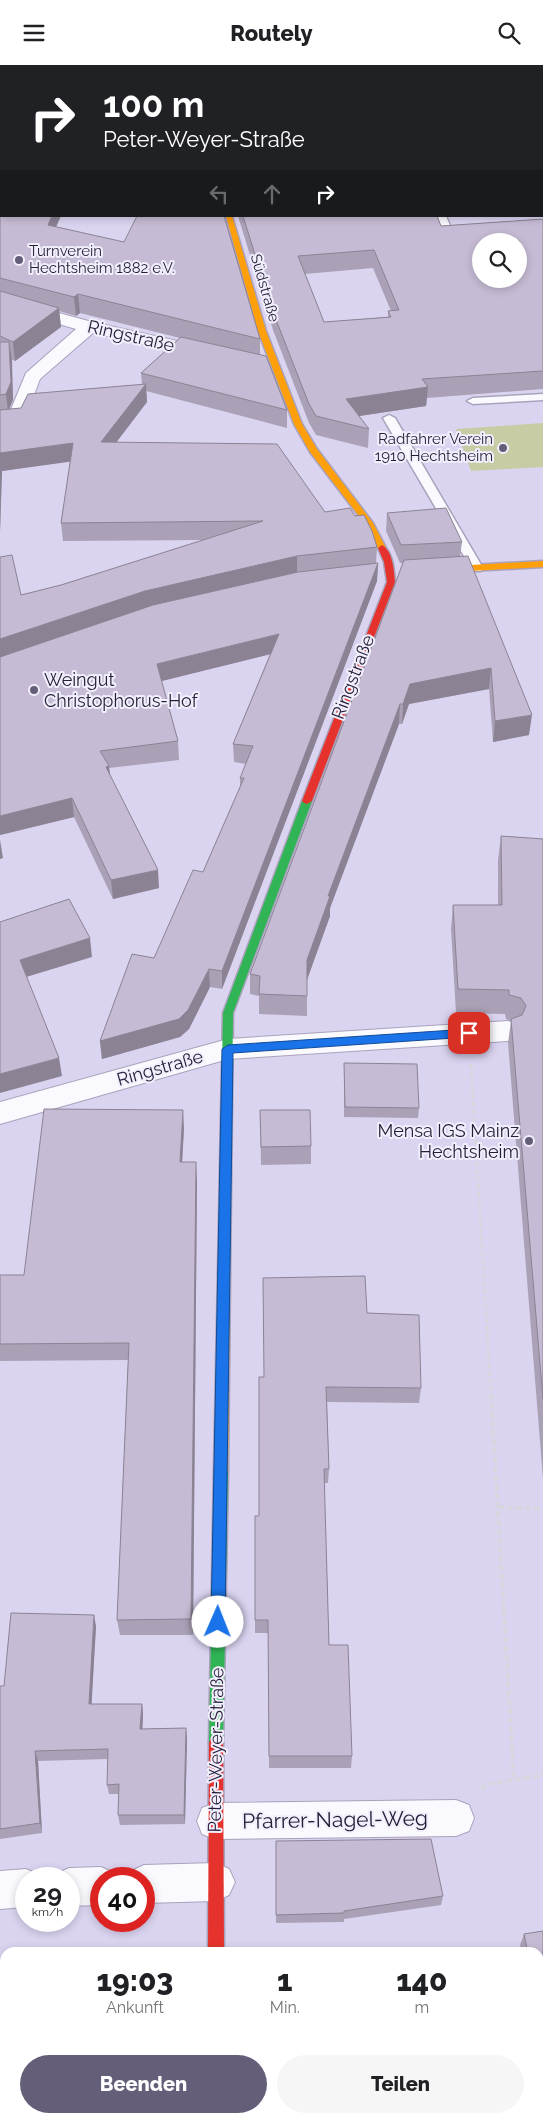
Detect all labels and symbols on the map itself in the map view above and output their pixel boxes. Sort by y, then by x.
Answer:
place label: Turnverein Hechtsheim 1882 e.V. [29,242,175,277]
street label: Südstraße [247,252,283,324]
marker: Turnverein Hechtsheim 1882 e.V. [13,254,25,266]
street label: Ringstraße [86,315,177,356]
place label: Radfahrer Verein 1910 Hechtsheim [375,430,493,465]
marker: Radfahrer Verein 1910 Hechtsheim [497,442,509,454]
street label: Ringstraße [327,631,378,722]
place label: Weingut Christophorus-Hof [44,669,199,711]
marker: Weingut Christophorus-Hof [28,684,40,696]
pin [448,1012,490,1054]
street label: Ringstraße [114,1045,206,1090]
place label: Mensa IGS Mainz Hechtsheim [378,1120,519,1162]
marker: Mensa IGS Mainz Hechtsheim [523,1135,535,1147]
position arrow [191,1595,243,1647]
street label: Peter-Weyer-Straße [204,1667,227,1833]
street label: Pfarrer-Nagel-Weg [242,1805,428,1834]
speed limit sign: 40 [90,1867,155,1932]

